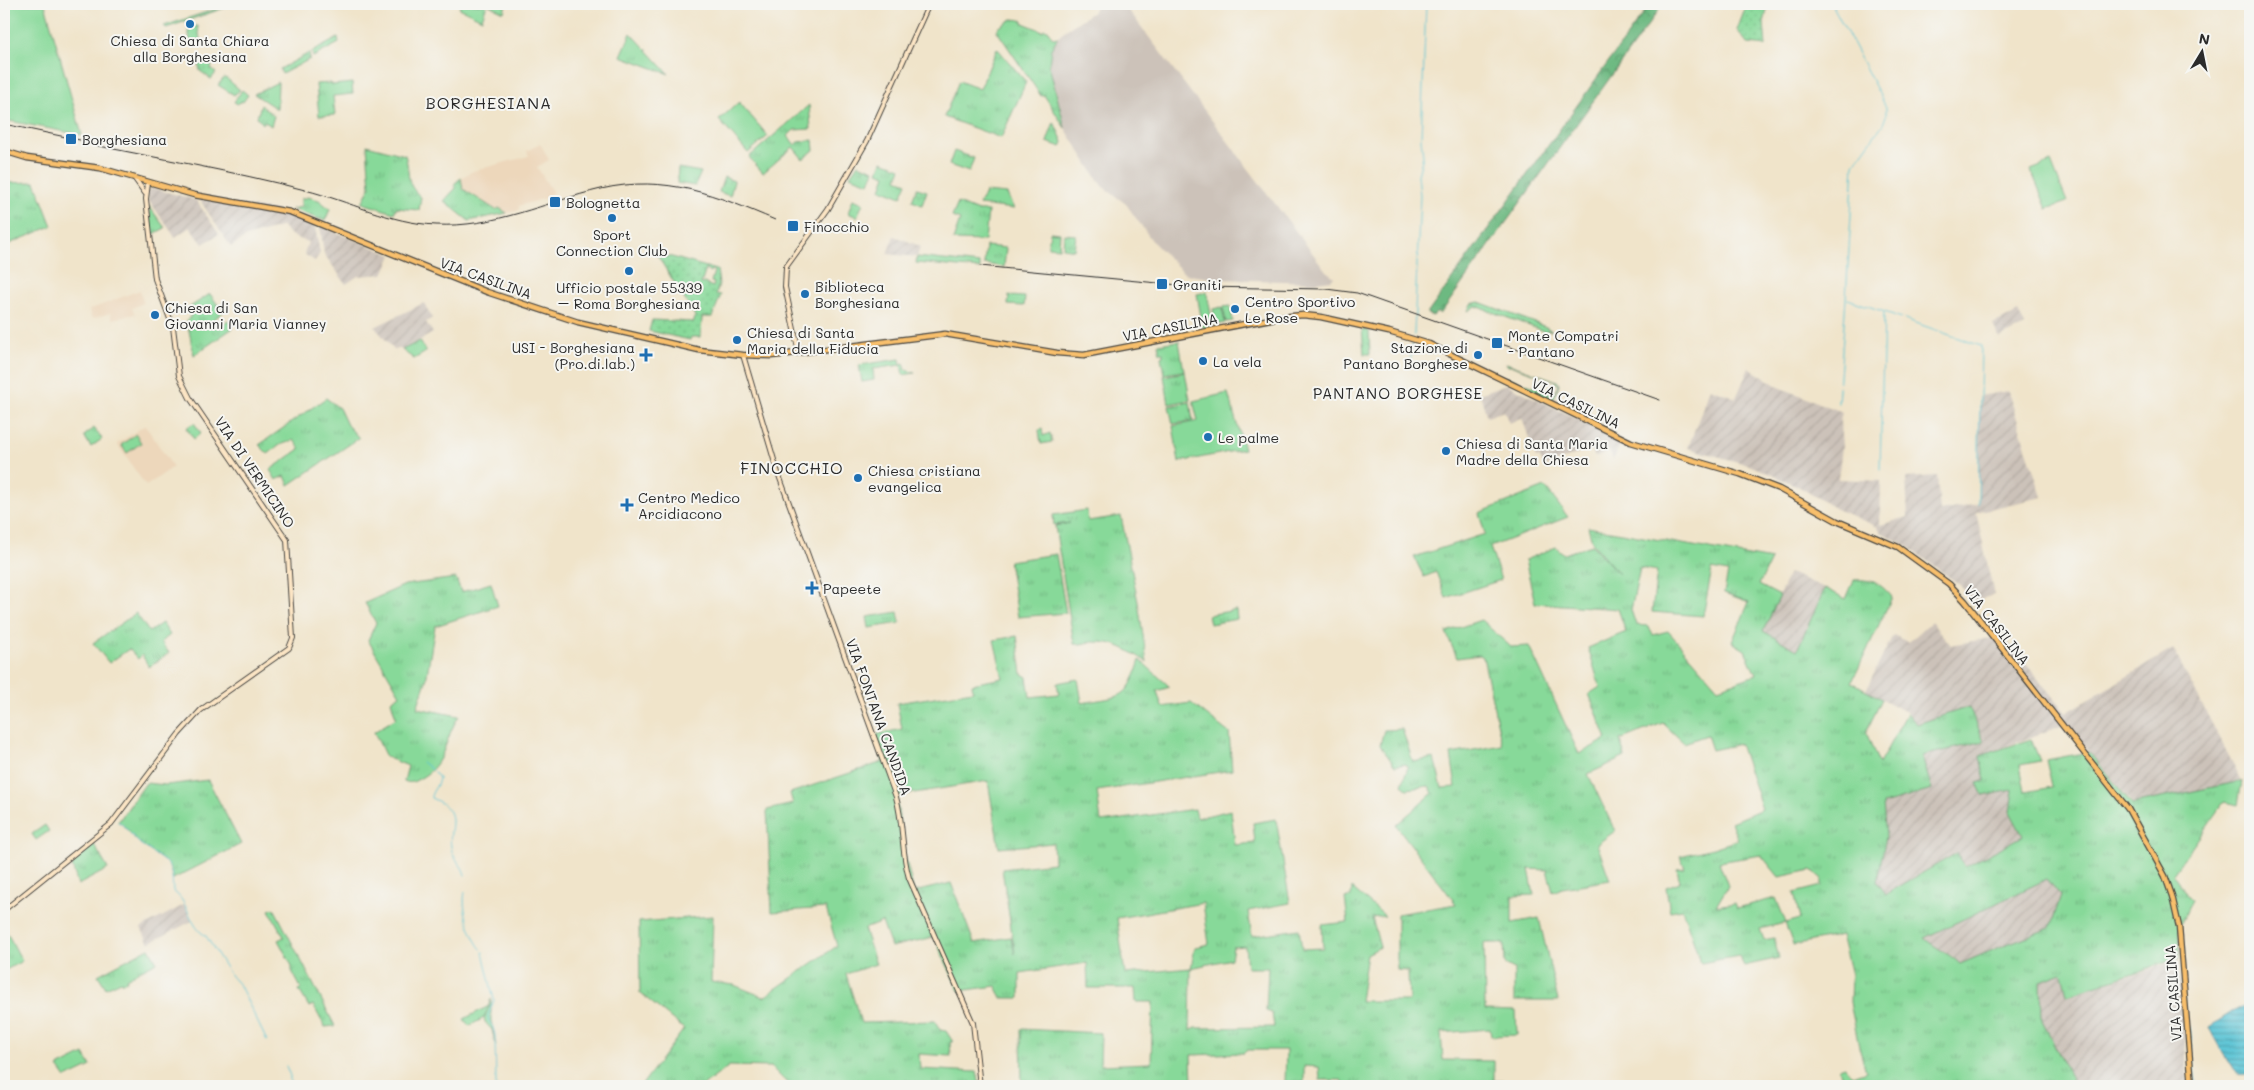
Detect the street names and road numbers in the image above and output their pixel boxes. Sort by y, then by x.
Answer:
street label: VIA CASILINA [437,253,535,303]
street label: VIA CASILINA [1121,308,1219,346]
street label: VIA CASILINA [1528,373,1624,433]
street label: VIA DI VERMICINO [211,413,299,531]
street label: VIA CASILINA [1960,581,2034,669]
street label: VIA FONTANA CANDIDA [842,636,916,798]
street label: VIA CASILINA [2160,944,2186,1042]

